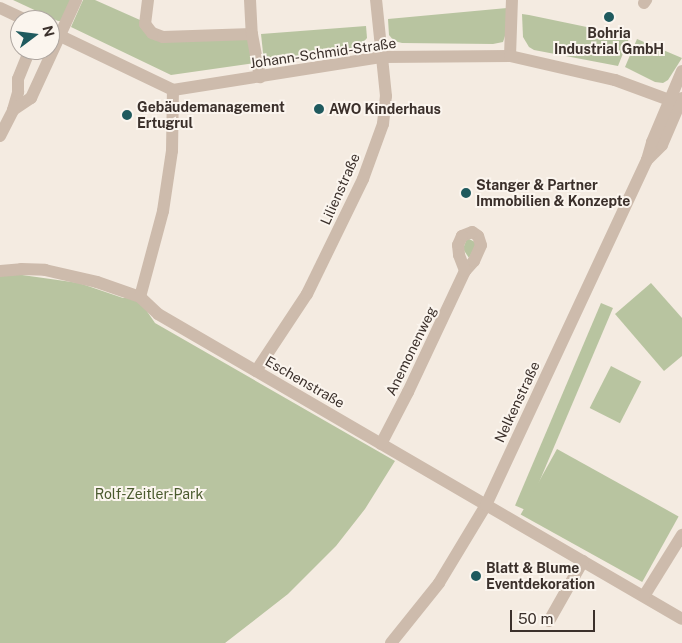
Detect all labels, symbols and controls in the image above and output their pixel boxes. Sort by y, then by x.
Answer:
north arrow [10,10,60,60]
marker: Bohria Industrial GmbH [603,11,615,23]
text: N [39,24,58,39]
place label: Bohria Industrial GmbH [554,25,664,58]
street label: Johann-Schmid-Straße [249,34,397,72]
place label: Gebäudemanagement Ertugrul [137,99,285,132]
place label: AWO Kinderhaus [329,101,441,117]
marker: AWO Kinderhaus [313,103,325,115]
marker: Gebäudemanagement Ertugrul [121,109,133,121]
street label: Lilienstraße [317,151,363,227]
place label: Stanger & Partner Immobilien & Konzepte [476,177,630,210]
marker: Stanger & Partner Immobilien & Konzepte [460,187,472,199]
street label: Anemonenweg [382,304,440,398]
street label: Eschenstraße [262,353,348,411]
street label: Nelkenstraße [491,359,543,445]
park label: Rolf-Zeitler-Park [95,486,203,502]
place label: Blatt & Blume Eventdekoration [486,560,595,592]
marker: Blatt & Blume Eventdekoration [470,570,482,582]
scale bar [512,600,597,632]
text: 50 m [518,610,553,627]

